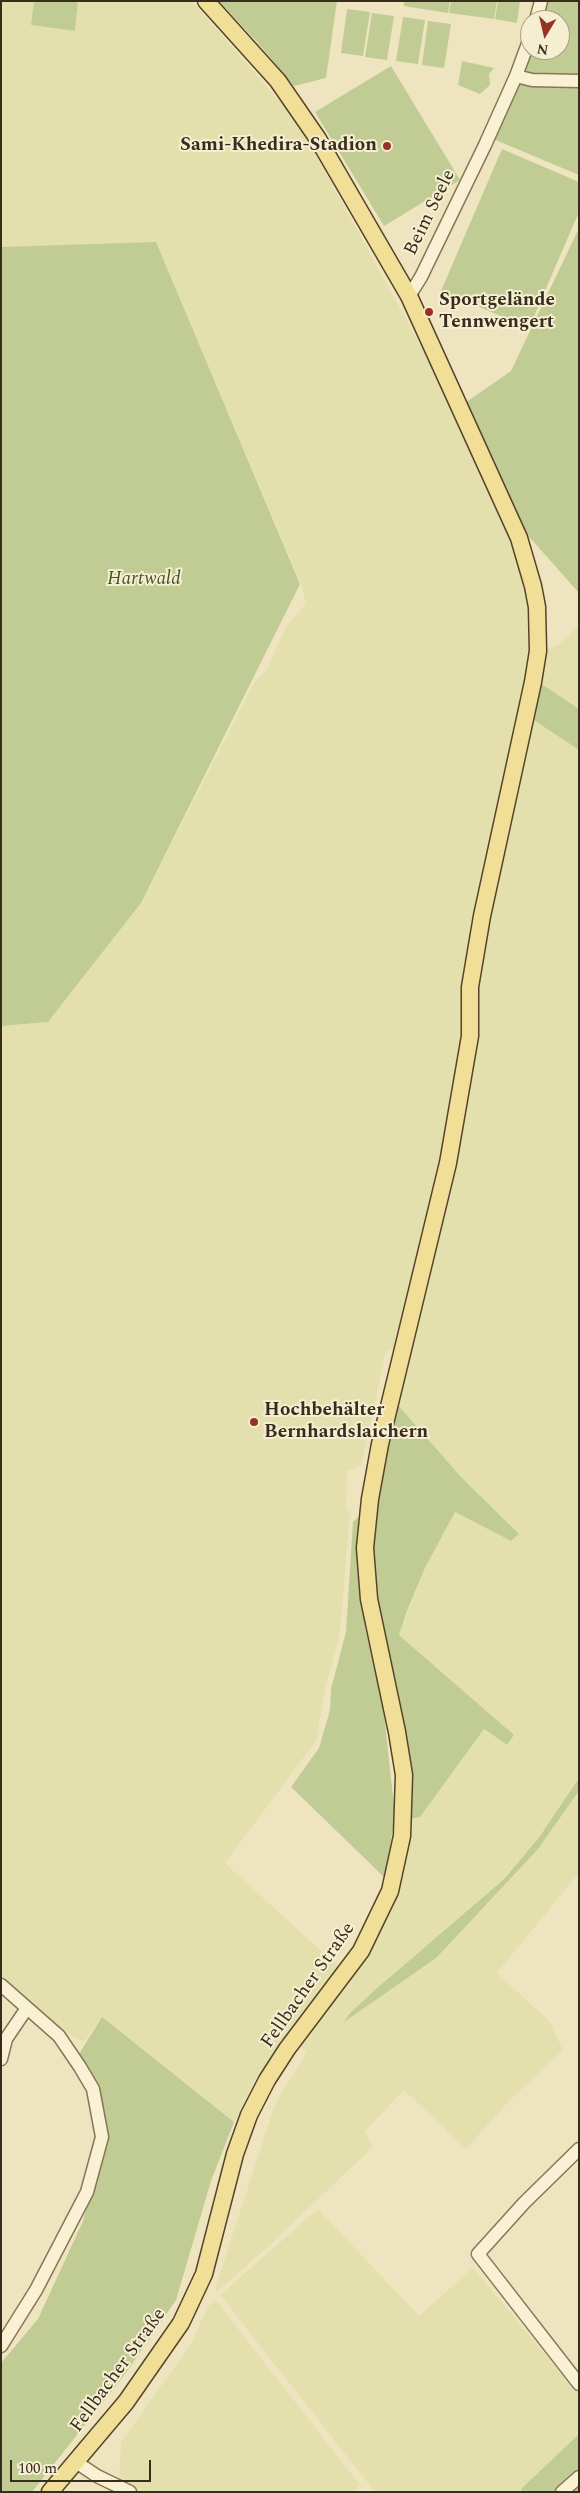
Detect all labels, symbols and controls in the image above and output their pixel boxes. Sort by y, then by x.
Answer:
north arrow [520,10,570,60]
text: N [535,38,550,61]
place label: Sami-Khedira-Stadion [180,135,377,157]
marker: Sami-Khedira-Stadion [381,140,393,152]
street label: Beim Seele [400,166,462,260]
place label: Sportgelände Tennwengert [439,290,555,334]
marker: Sportgelände Tennwengert [423,306,435,318]
park label: Hartwald [107,569,181,591]
place label: Hochbehälter Bernhardslaichern [264,1400,428,1444]
marker: Hochbehälter Bernhardslaichern [248,1416,260,1428]
street label: Fellbacher Straße [257,1919,361,2053]
street label: Fellbacher Straße [66,2304,172,2438]
scale bar [12,2450,154,2482]
text: 100 m [18,2457,57,2480]

